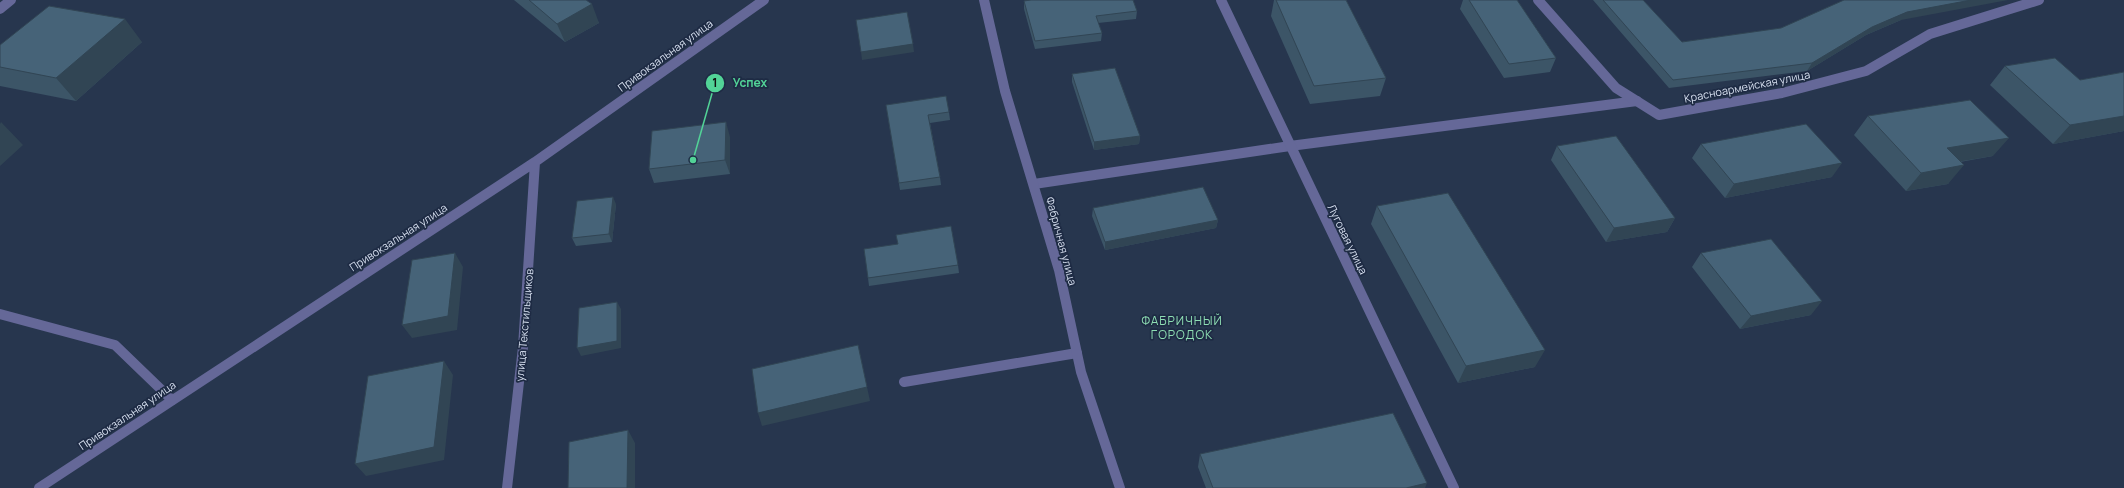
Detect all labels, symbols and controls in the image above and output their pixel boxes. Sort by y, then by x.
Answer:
street label: Привокзальная улица [615,15,715,95]
street label: Красноармейская улица [1683,66,1811,106]
callout: Успех [705,71,775,95]
text: 1 [712,74,718,91]
text: Успех [733,74,768,91]
street label: Фабричная улица [1043,195,1081,287]
street label: Привокзальная улица [346,200,450,274]
street label: Луговая улица [1325,201,1371,277]
street label: улица Текстильщиков [512,268,536,382]
district label: ФАБРИЧНЫЙ ГОРОДОК [1141,312,1223,343]
street label: Привокзальная улица [76,377,178,453]

